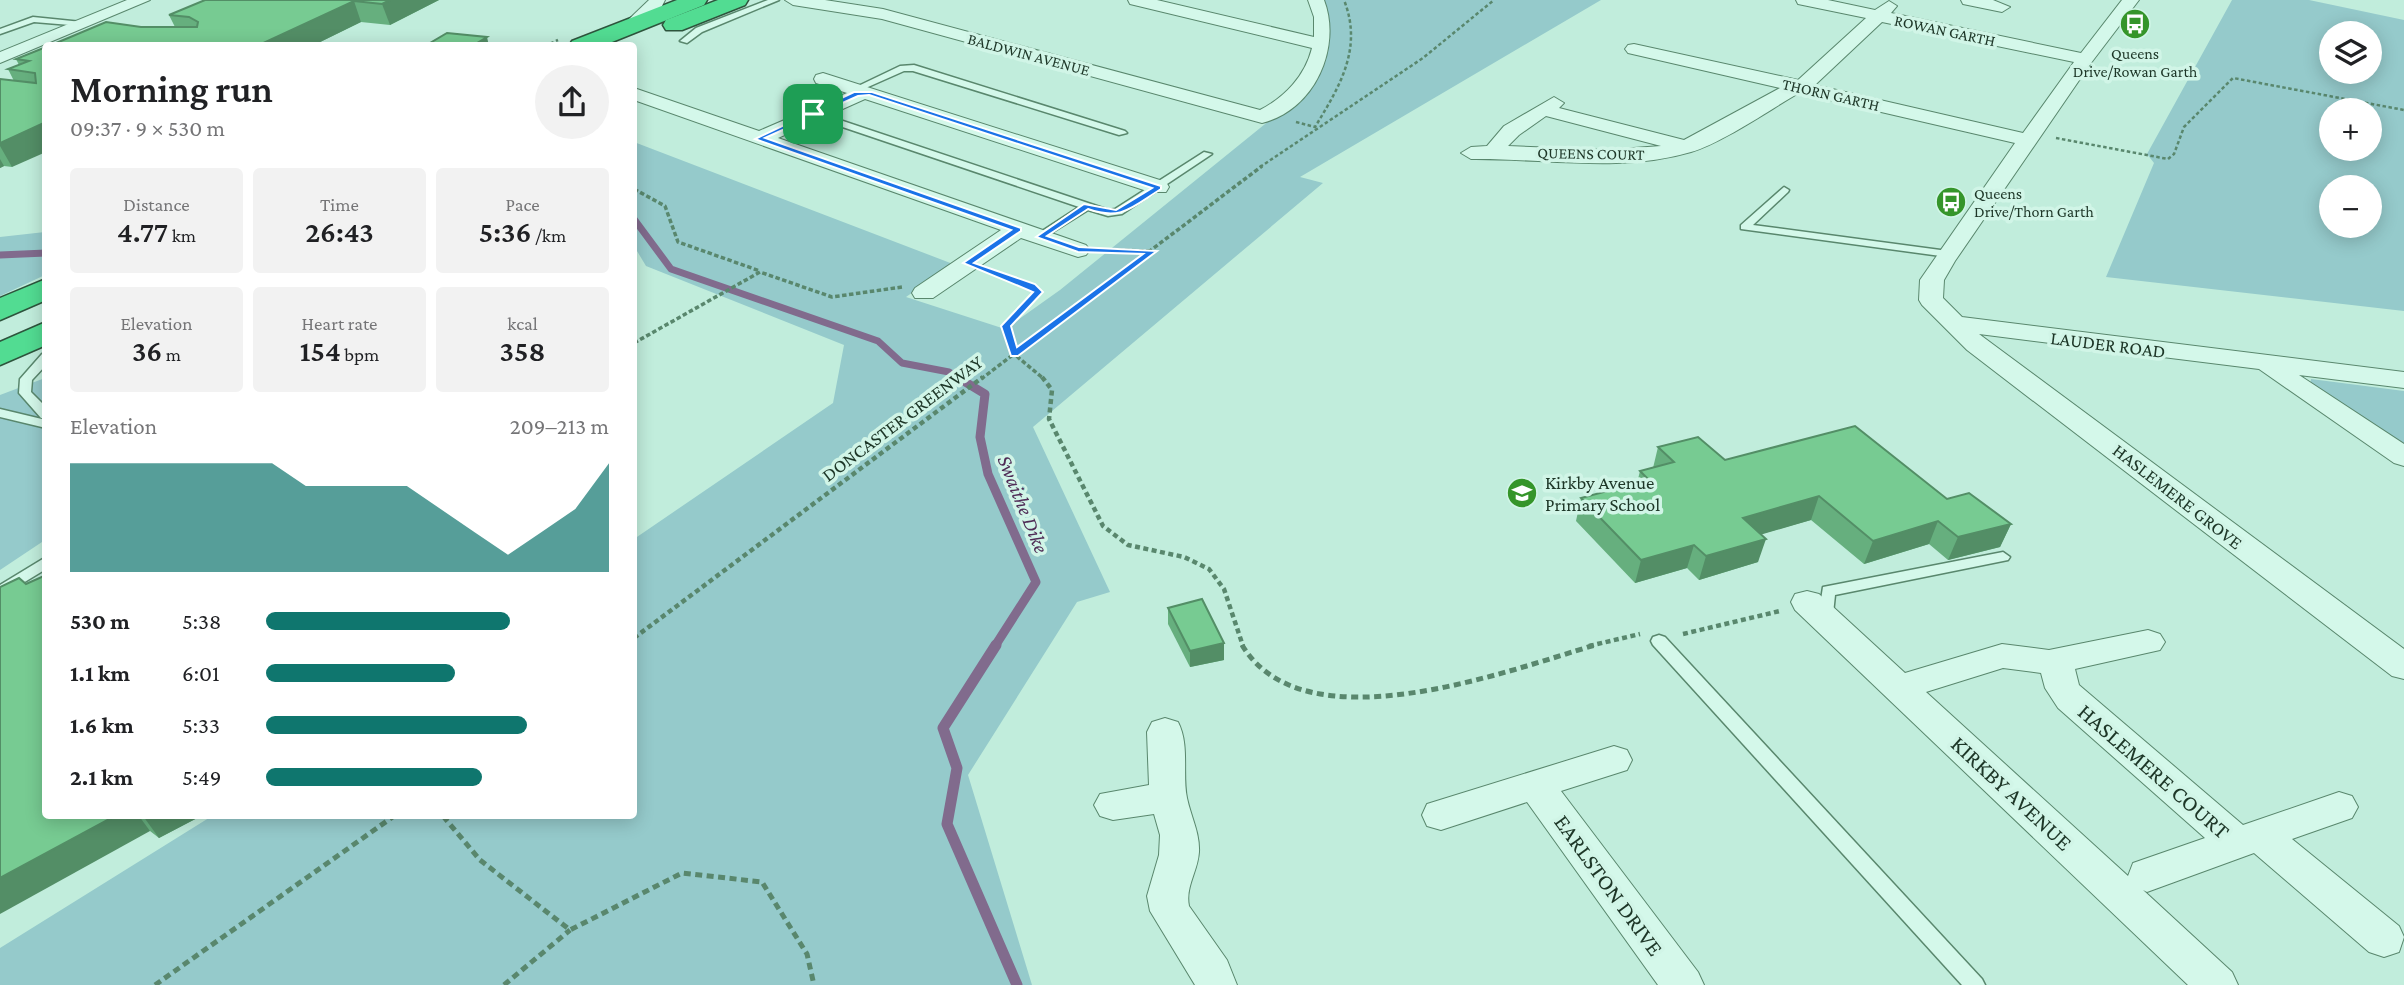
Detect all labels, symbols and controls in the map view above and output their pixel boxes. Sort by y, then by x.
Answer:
bus stop icon: Queens Drive/Rowan Garth [2118,7,2152,41]
street label: ROWAN GARTH [1893,11,1997,49]
map controls [2319,21,2382,238]
button: layers [2319,21,2382,84]
street label: BALDWIN AVENUE [966,30,1092,79]
place label: Queens Drive/Rowan Garth [2073,45,2198,80]
button: share [535,65,609,139]
text: Morning run [70,68,273,110]
street label: THORN GARTH [1781,75,1881,114]
pin [783,84,843,144]
icon: arrive [794,95,832,133]
button: + [2319,98,2382,161]
text: 09:37 · 9 × 530 m [70,115,225,141]
street label: QUEENS COURT [1537,144,1645,163]
button: − [2319,175,2382,238]
bus stop icon: Queens Drive/Thorn Garth [1934,185,1968,219]
place label: Queens Drive/Thorn Garth [1974,185,2094,220]
text: Distance [123,194,190,215]
text: Time [320,194,359,215]
text: Pace [505,194,540,215]
text: 4.77 [117,215,168,248]
text: 26:43 [305,215,374,248]
text: 5:36 [479,215,531,248]
text: km [168,225,196,246]
text: /km [531,225,566,246]
text: Elevation [121,313,192,334]
text: Heart rate [302,313,377,334]
text: kcal [507,313,538,334]
street label: LAUDER ROAD [2049,327,2167,362]
text: 36 [132,334,162,367]
text: 154 [300,334,341,367]
text: 358 [500,334,545,367]
text: m [162,344,181,365]
text: bpm [341,344,379,365]
street label: DONCASTER GREENWAY [818,351,988,486]
text: Elevation [70,413,157,439]
text: 209–213 m [510,413,609,439]
street label: HASLEMERE GROVE [2109,439,2247,553]
water label: Swaithe Dike [992,452,1054,556]
place label: Kirkby Avenue Primary School [1545,472,1660,515]
school or university icon: Kirkby Avenue Primary School [1505,476,1539,510]
text: 530 m [70,608,130,634]
text: 5:38 [182,608,221,634]
text: 1.1 km [70,660,130,686]
text: 6:01 [182,660,220,686]
street label: HASLEMERE COURT [2073,698,2235,844]
text: 1.6 km [70,712,134,738]
text: 5:33 [182,712,220,738]
street label: KIRKBY AVENUE [1946,730,2078,856]
text: 2.1 km [70,764,133,790]
text: 5:49 [182,764,221,790]
street label: EARLSTON DRIVE [1549,809,1669,961]

